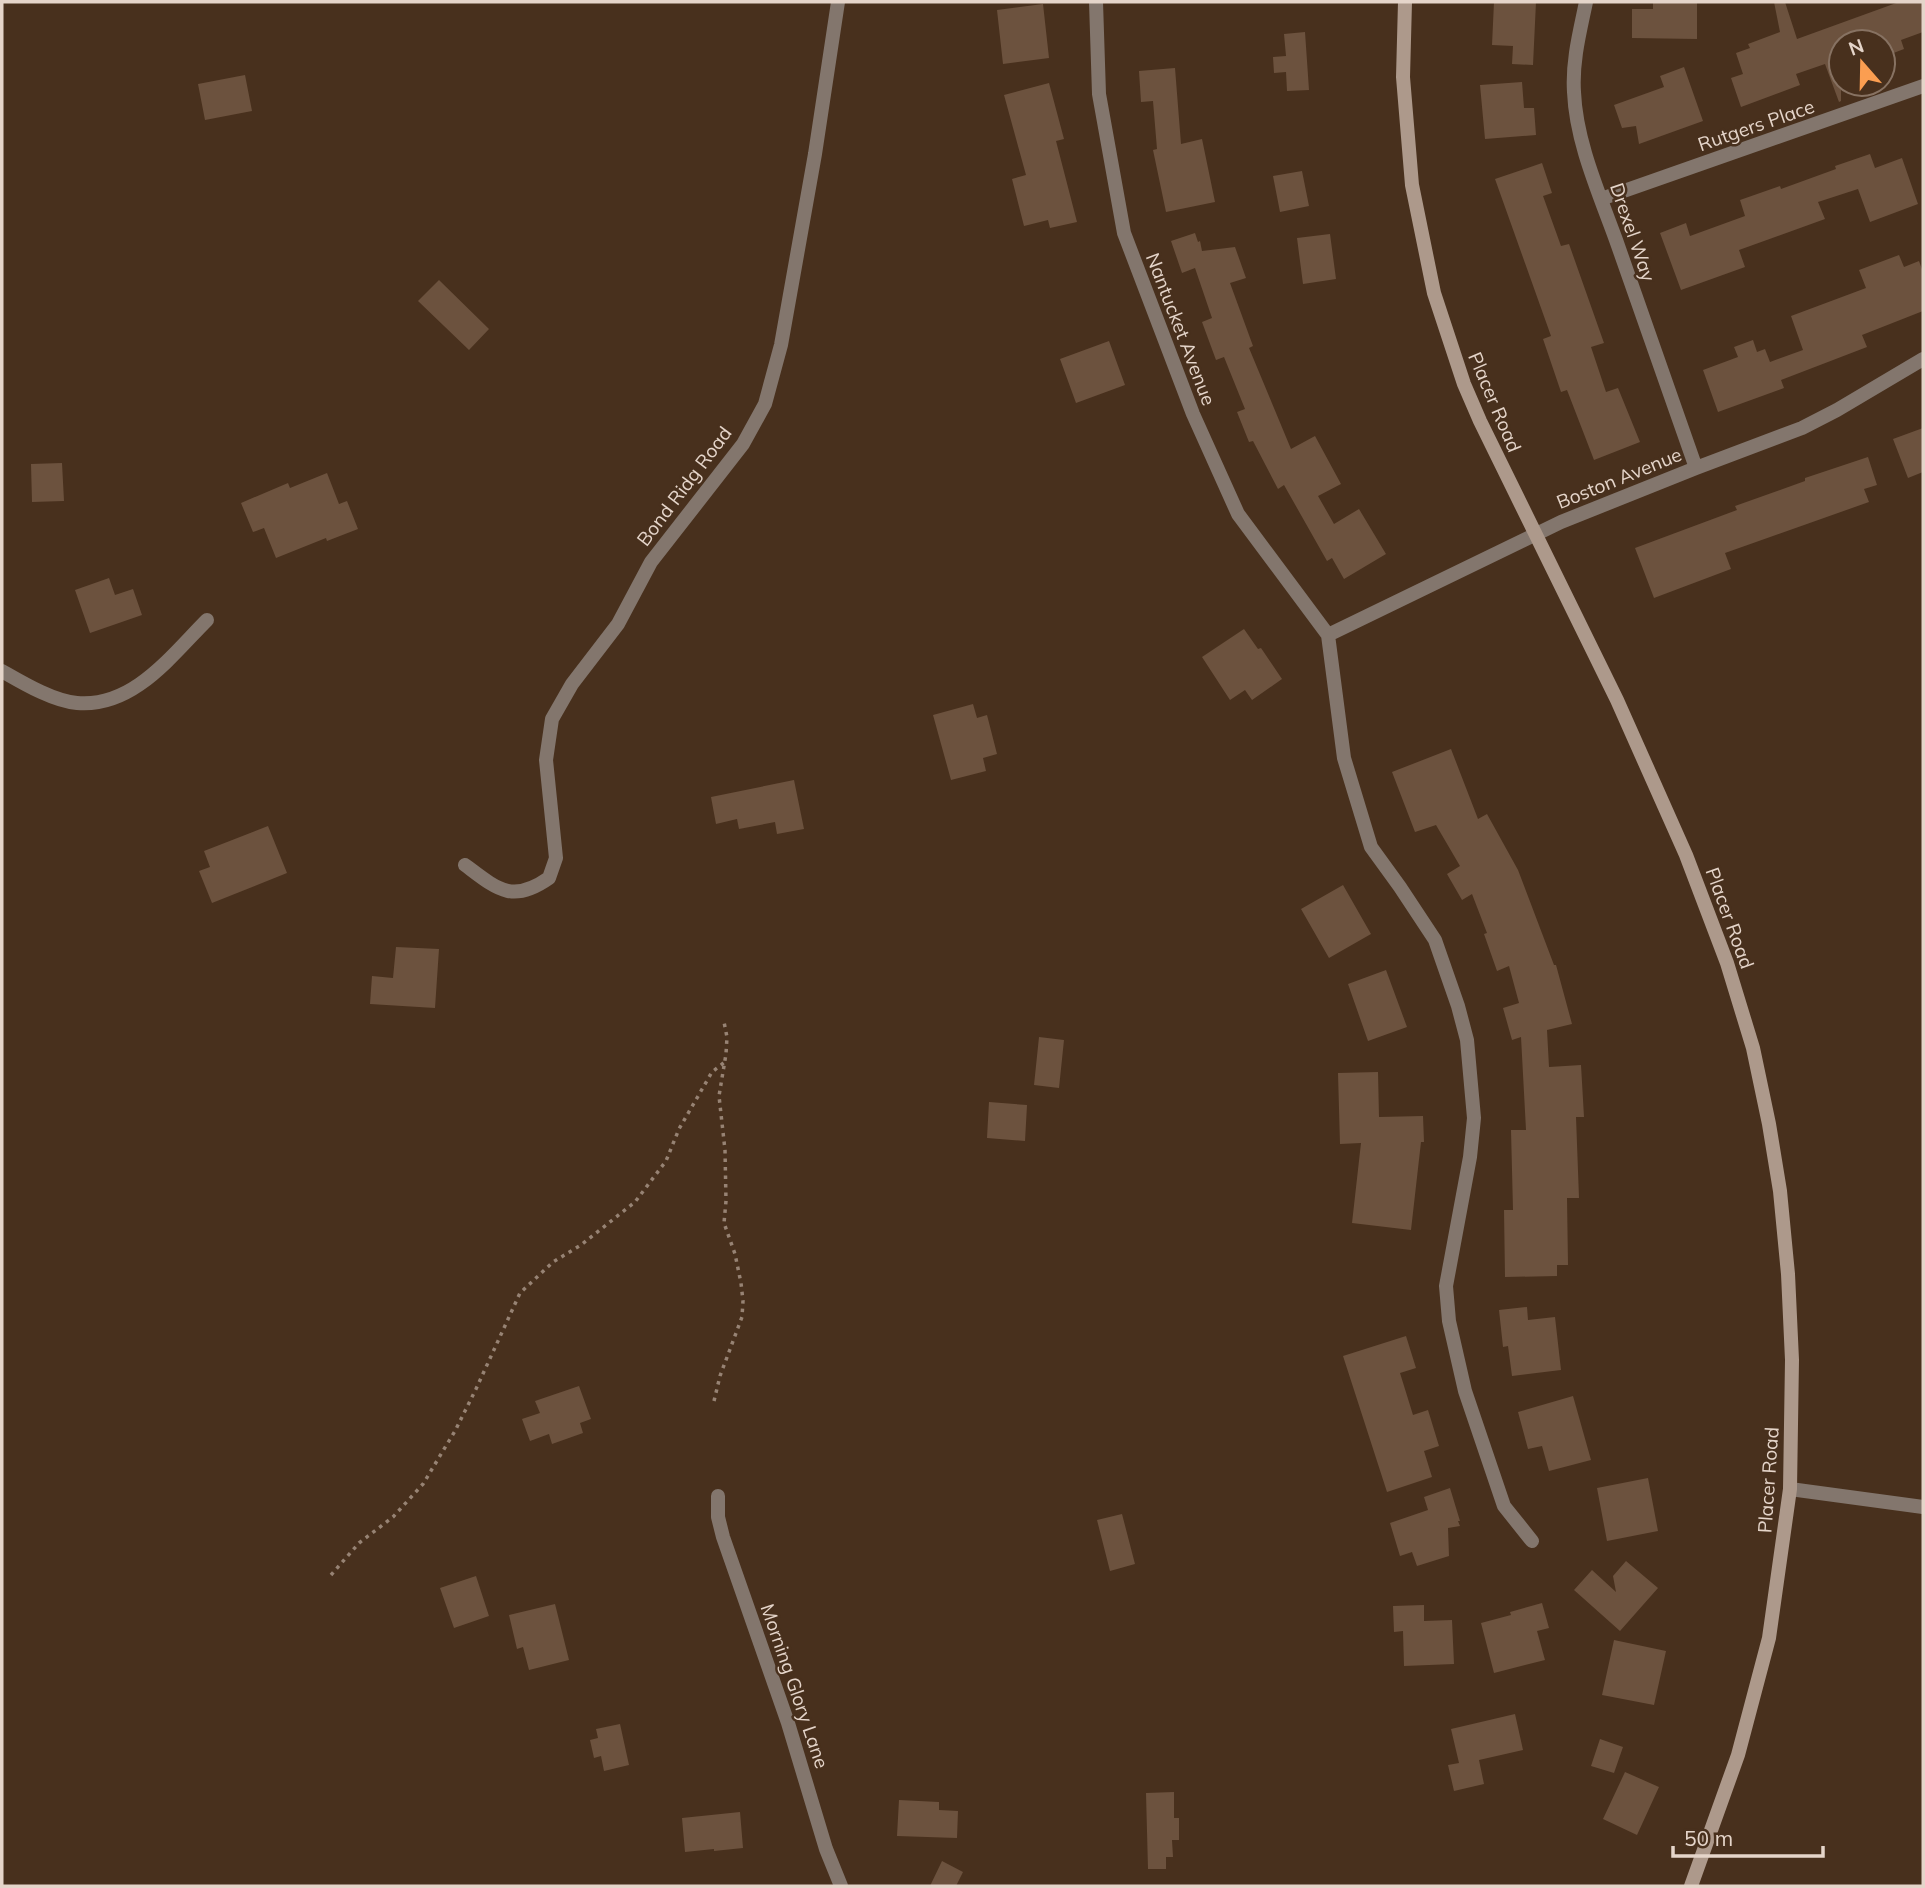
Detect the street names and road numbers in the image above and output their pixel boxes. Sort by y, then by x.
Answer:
street label: Rutgers Place [1695,94,1817,156]
street label: Drexel Way [1605,180,1661,284]
street label: Nantucket Avenue [1141,249,1221,409]
street label: Placer Road [1463,348,1527,456]
street label: Bond Ridg Road [631,422,737,550]
street label: Boston Avenue [1553,442,1685,514]
street label: Placer Road [1701,864,1759,972]
street label: Placer Road [1752,1426,1784,1534]
street label: Morning Glory Lane [756,1601,834,1771]

